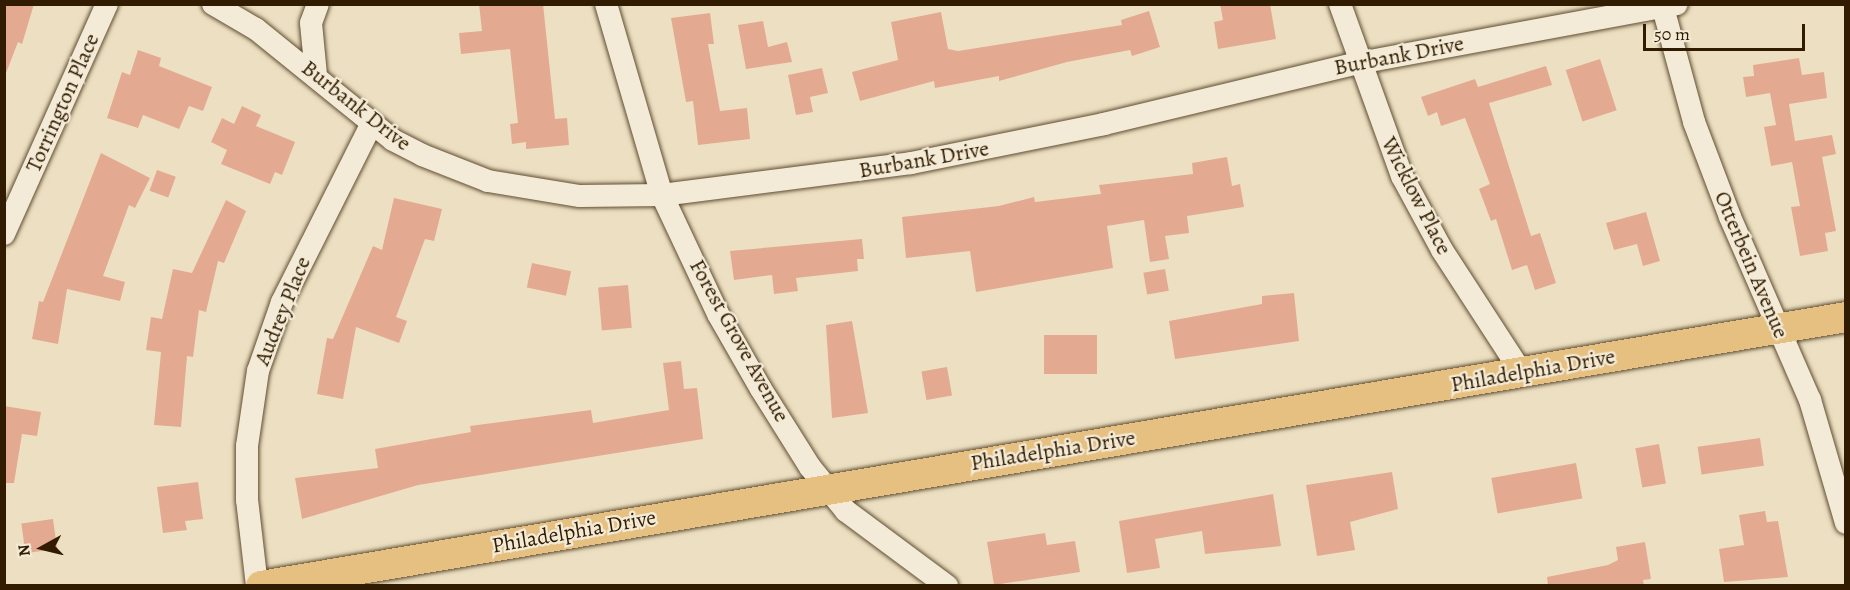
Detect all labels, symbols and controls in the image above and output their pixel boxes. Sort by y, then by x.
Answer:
scale bar [1646,12,1808,50]
text: 50 m [1654,22,1690,46]
street label: Torrington Place [21,30,105,176]
street label: Burbank Drive [1332,30,1466,82]
street label: Burbank Drive [296,55,416,157]
street label: Wicklow Place [1375,133,1457,259]
street label: Burbank Drive [857,136,991,184]
street label: Otterbein Avenue [1708,187,1794,343]
street label: Audrey Place [249,253,317,369]
street label: Forest Grove Avenue [683,255,795,427]
street label: Philadelphia Drive [1449,344,1617,398]
street label: Philadelphia Drive [969,425,1137,477]
street label: Philadelphia Drive [490,505,658,559]
north arrow [12,518,72,578]
text: N [12,543,36,558]

